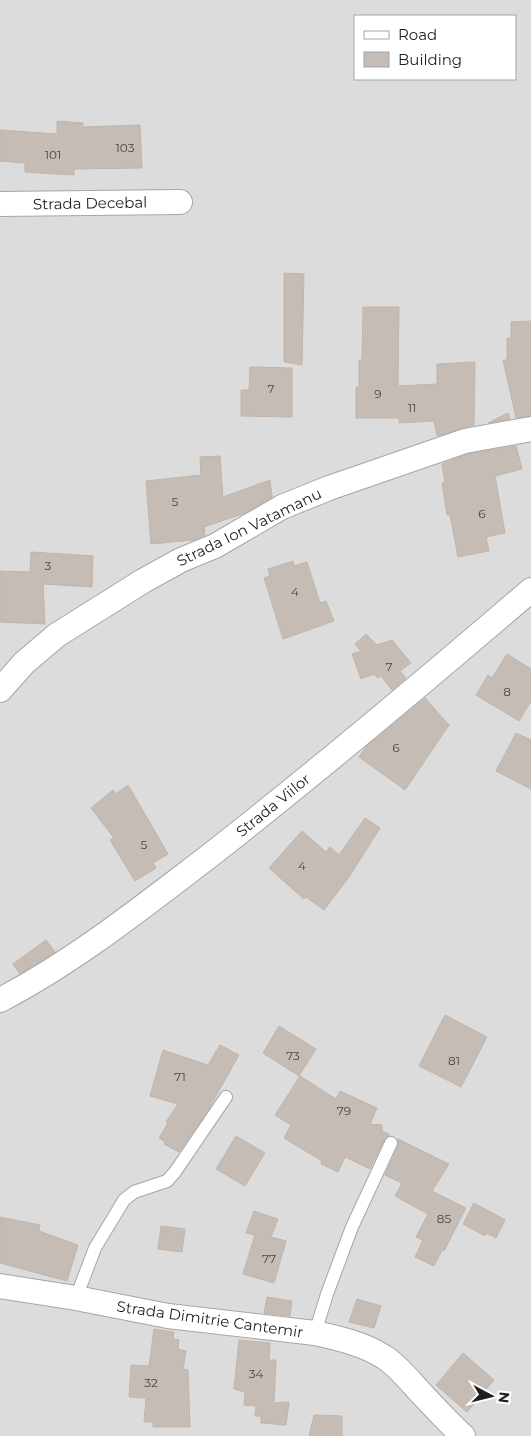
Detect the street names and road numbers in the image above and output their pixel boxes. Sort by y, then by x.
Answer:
street label: Strada Decebal [33,193,147,213]
street label: Strada Ion Vatamanu [174,484,324,570]
street label: Strada Viilor [232,769,314,841]
street label: Strada Dimitrie Cantemir [116,1297,304,1341]

